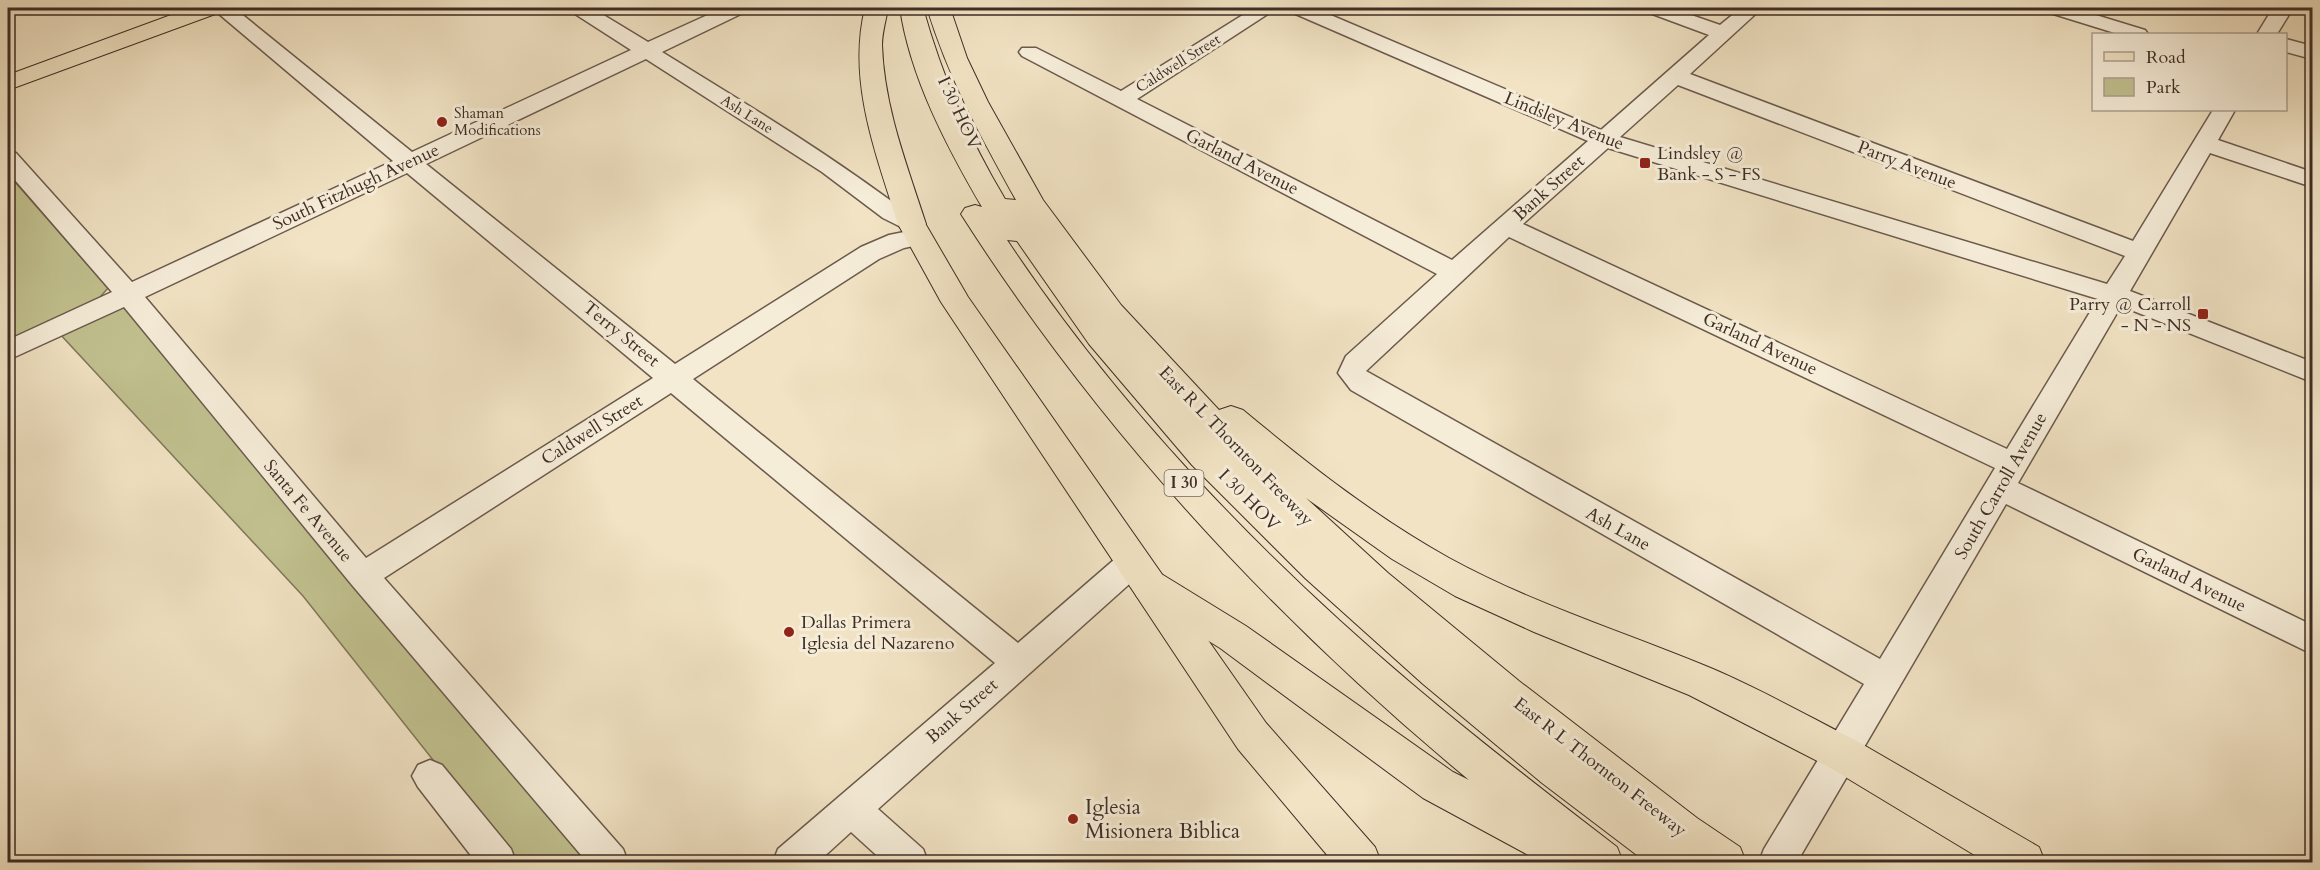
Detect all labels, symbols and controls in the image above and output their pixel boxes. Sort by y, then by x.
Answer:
street label: Caldwell Street [1132,29,1224,97]
legend [2092,33,2287,111]
text: Road [2146,45,2186,70]
street label: I 30 HOV [931,72,987,154]
text: Park [2146,75,2181,100]
street label: Lindsley Avenue [1500,86,1628,156]
street label: Ash Lane [717,90,777,138]
place label: Shaman Modifications [454,103,541,140]
marker: Shaman Modifications [435,115,449,129]
street label: Garland Avenue [1181,123,1303,201]
street label: Parry Avenue [1854,135,1960,195]
street label: South Fitzhugh Avenue [269,137,443,237]
place label: Lindsley @ Bank - S - FS [1657,141,1761,187]
street label: Bank Street [1508,149,1590,227]
marker: Lindsley @ Bank - S - FS [1638,156,1652,170]
place label: Parry @ Carroll - N - NS [2069,292,2191,338]
street label: Terry Street [577,295,665,373]
street label: Garland Avenue [1699,306,1821,382]
marker: Parry @ Carroll - N - NS [2196,307,2210,321]
street label: East R L Thornton Freeway [1153,361,1319,532]
street label: Caldwell Street [536,389,648,471]
street label: South Carroll Avenue [1949,408,2053,564]
street label: Santa Fe Avenue [258,454,358,568]
street label: I 30 HOV [1213,464,1286,537]
road number: I 30 [1164,470,1204,496]
street label: Ash Lane [1581,501,1655,557]
street label: Garland Avenue [2128,542,2250,618]
place label: Dallas Primera Iglesia del Nazareno [801,610,955,656]
marker: Dallas Primera Iglesia del Nazareno [782,625,796,639]
street label: Bank Street [921,672,1004,749]
street label: East R L Thornton Freeway [1508,691,1692,843]
place label: Iglesia Misionera Biblica [1085,793,1240,846]
marker: Iglesia Misionera Biblica [1066,812,1080,826]

